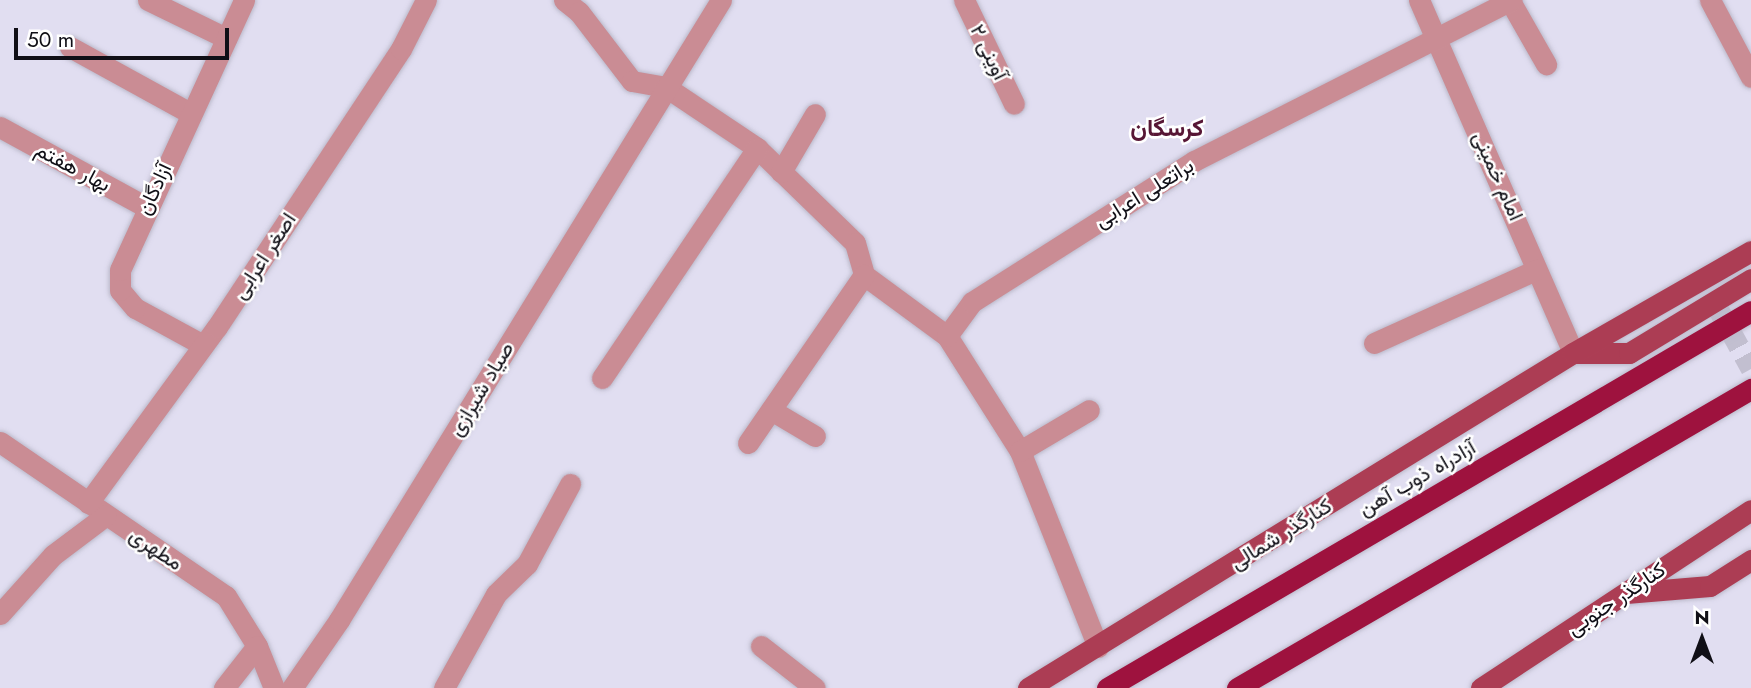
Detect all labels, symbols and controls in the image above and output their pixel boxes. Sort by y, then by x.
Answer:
scale bar [18,14,233,58]
street label: آوینی ۲ [965,20,1013,84]
text: 50 m [27,25,74,55]
district label: کرسگان [1130,114,1204,142]
street label: امام خمینی [1467,128,1529,224]
street label: بهار هفتم [31,137,115,197]
street label: براتعلی اعرابی [1090,153,1198,233]
street label: آزادگان [131,159,177,219]
street label: اصغر اعرابی [227,208,301,304]
street label: صیاد شیرازی [443,337,519,441]
street label: آزادراه ذوب آهن [1354,434,1480,522]
street label: کنارگذر شمالی [1226,493,1336,575]
street label: مطهری [125,522,187,576]
street label: کنارگذر جنوبی [1562,557,1670,641]
north arrow [1667,604,1737,674]
text: N [1694,604,1710,631]

